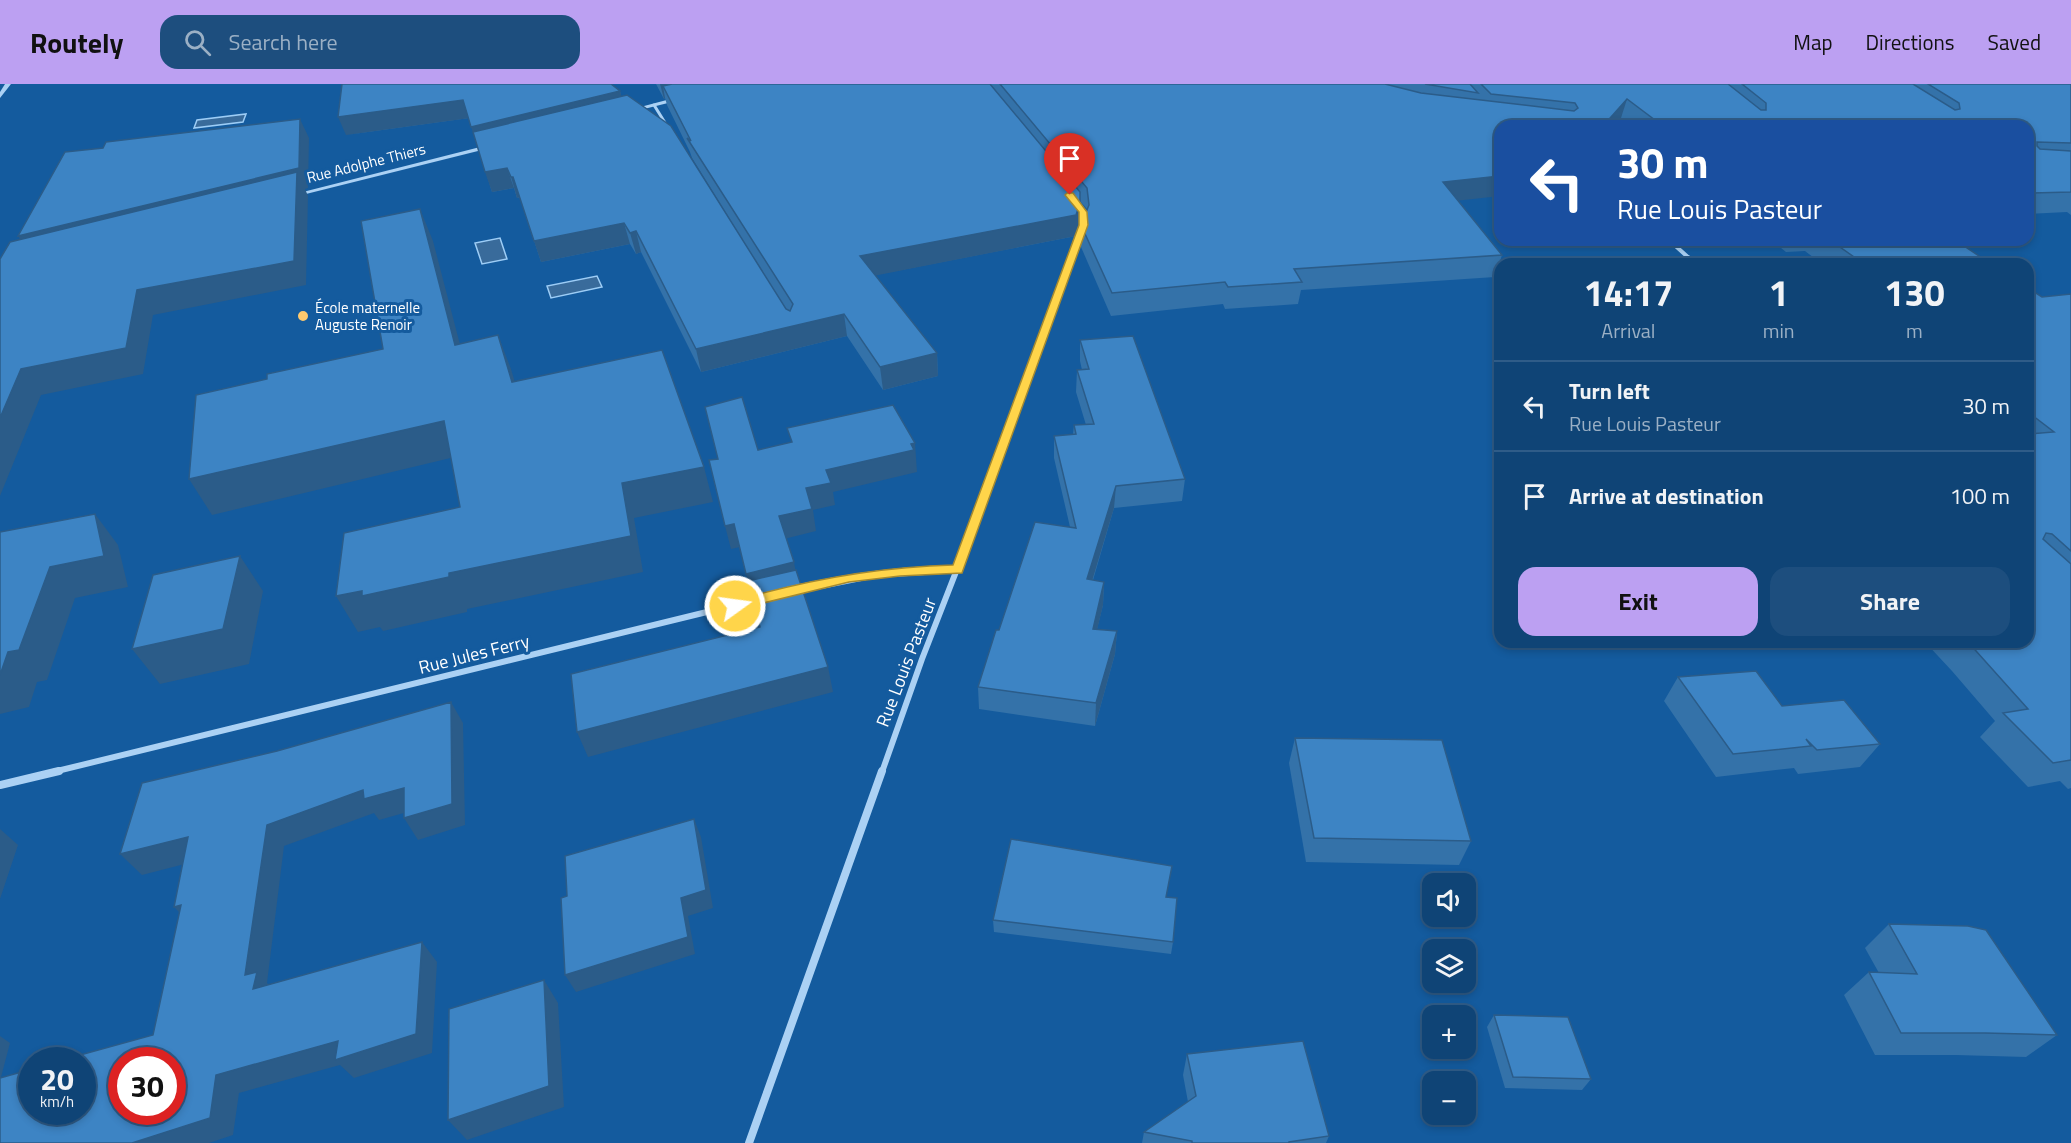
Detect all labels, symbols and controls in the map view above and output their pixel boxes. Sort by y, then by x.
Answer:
search box [160,15,580,69]
text: Routely [30,21,124,64]
text: Search here [229,25,338,59]
icon: search [181,26,214,59]
text: Map [1793,26,1833,58]
text: Directions [1866,26,1955,58]
text: Saved [1988,26,2041,58]
text: 30 m [1617,130,1709,194]
pin [1044,133,1095,195]
street label: Rue Adolphe Thiers [304,137,428,189]
icon: arrive [1053,142,1086,175]
icon: left [1518,144,1596,222]
text: Rue Louis Pasteur [1617,188,1822,229]
text: 14:17 [1583,265,1673,320]
text: 1 [1769,265,1789,320]
text: 130 [1884,265,1945,320]
place label: École maternelle Auguste Renoir [315,296,420,336]
marker: École maternelle Auguste Renoir [296,309,310,323]
text: Arrival [1601,315,1656,346]
text: min [1763,315,1795,346]
text: m [1906,315,1923,346]
text: Turn left [1569,374,1650,408]
text: 30 m [1962,389,2010,423]
icon: left [1518,390,1551,423]
text: Rue Louis Pasteur [1569,408,1721,439]
text: Arrive at destination [1569,479,1764,513]
text: 100 m [1950,479,2010,513]
icon: arrive [1518,480,1551,513]
button: Exit [1518,567,1758,636]
button: Share [1770,567,2010,636]
position arrow [703,574,767,638]
street label: Rue Louis Pasteur [869,593,943,731]
street label: Rue Jules Ferry [416,627,533,681]
map controls [1422,873,1476,1125]
button: sound [1422,873,1476,927]
button: layers [1422,939,1476,993]
button: + [1422,1005,1476,1059]
speed limit sign: 30 [108,1047,186,1125]
text: 20 [40,1056,74,1102]
button: − [1422,1071,1476,1125]
text: km/h [40,1090,74,1113]

